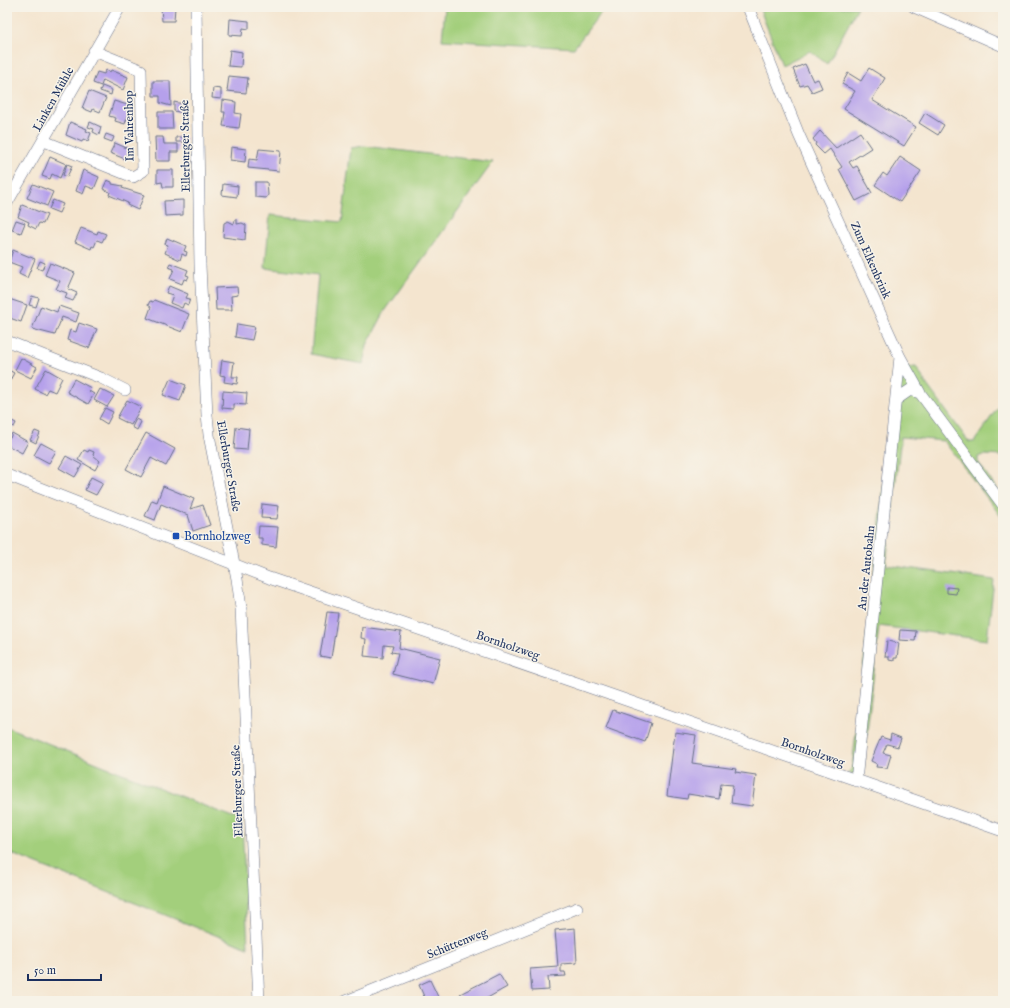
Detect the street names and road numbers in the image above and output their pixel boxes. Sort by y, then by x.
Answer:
street label: Linken Mühle [30,64,78,134]
street label: Im Vahrenhop [121,90,139,162]
street label: Ellerburger Straße [177,99,194,192]
street label: Zum Elkenbrink [847,219,895,302]
street label: Ellerburger Straße [213,419,244,513]
street label: An der Autobahn [854,524,878,612]
street label: Bornholzweg [474,628,542,664]
street label: Bornholzweg [779,735,847,771]
street label: Ellerburger Straße [228,744,247,837]
street label: Schüttenweg [425,924,490,962]

